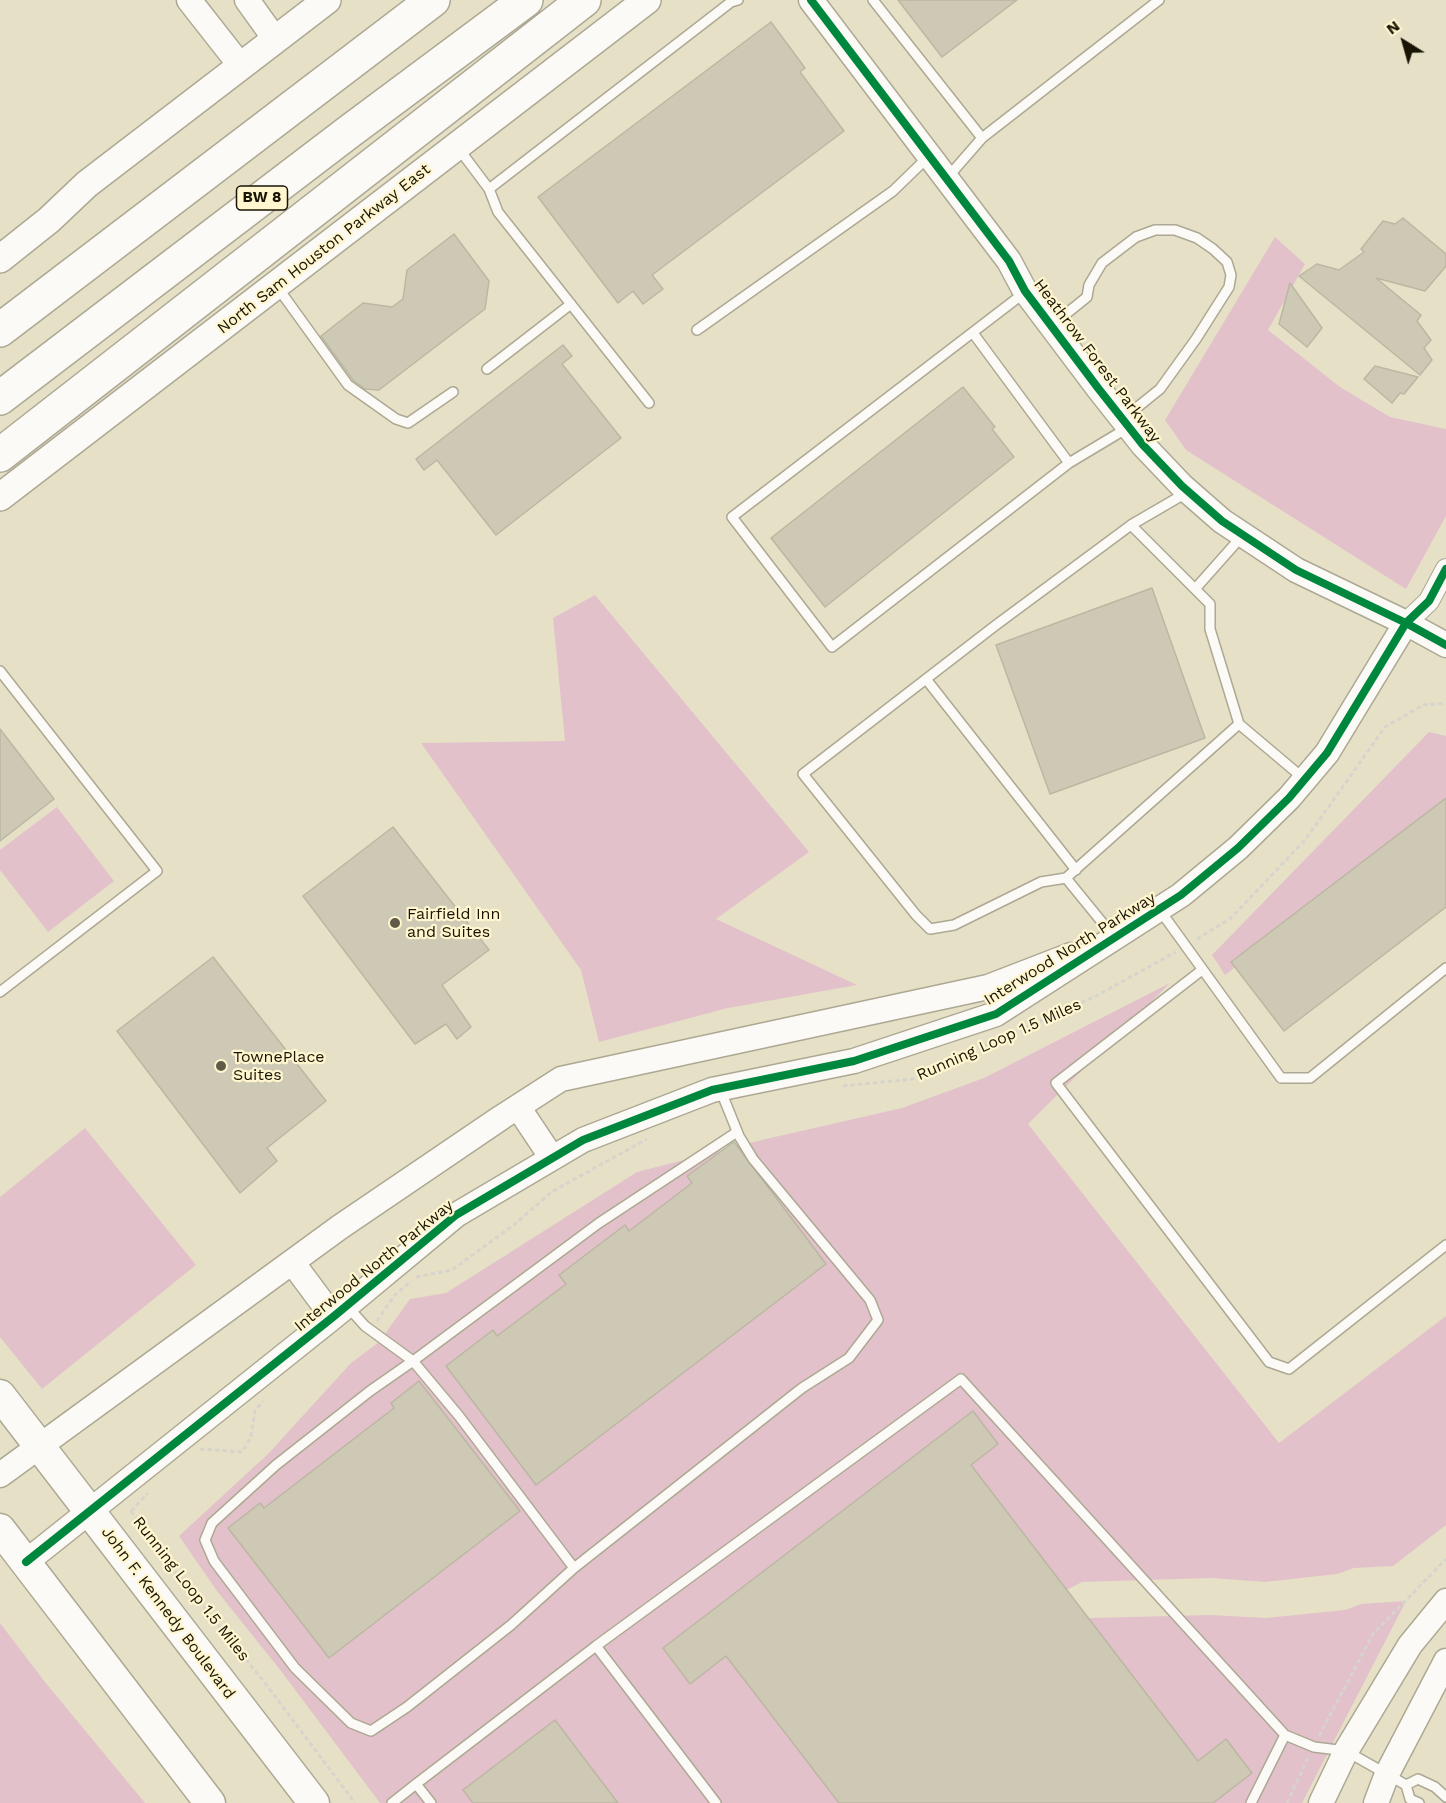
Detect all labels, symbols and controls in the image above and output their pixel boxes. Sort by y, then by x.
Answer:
north arrow [1374,12,1434,72]
text: N [1382,16,1403,38]
street label: North Sam Houston Parkway East [214,160,434,338]
road number: BW 8 [236,186,288,210]
street label: Heathrow Forest Parkway [1029,275,1165,447]
street label: Interwood North Parkway [981,888,1159,1010]
place label: Fairfield Inn and Suites [407,904,500,942]
marker: Fairfield Inn and Suites [388,916,402,930]
street label: Running Loop 1.5 Miles [914,995,1084,1085]
place label: TownePlace Suites [233,1047,325,1085]
marker: TownePlace Suites [214,1059,228,1073]
street label: Interwood North Parkway [291,1196,457,1336]
street label: Running Loop 1.5 Miles [129,1513,253,1665]
street label: John F. Kennedy Boulevard [97,1523,239,1703]

